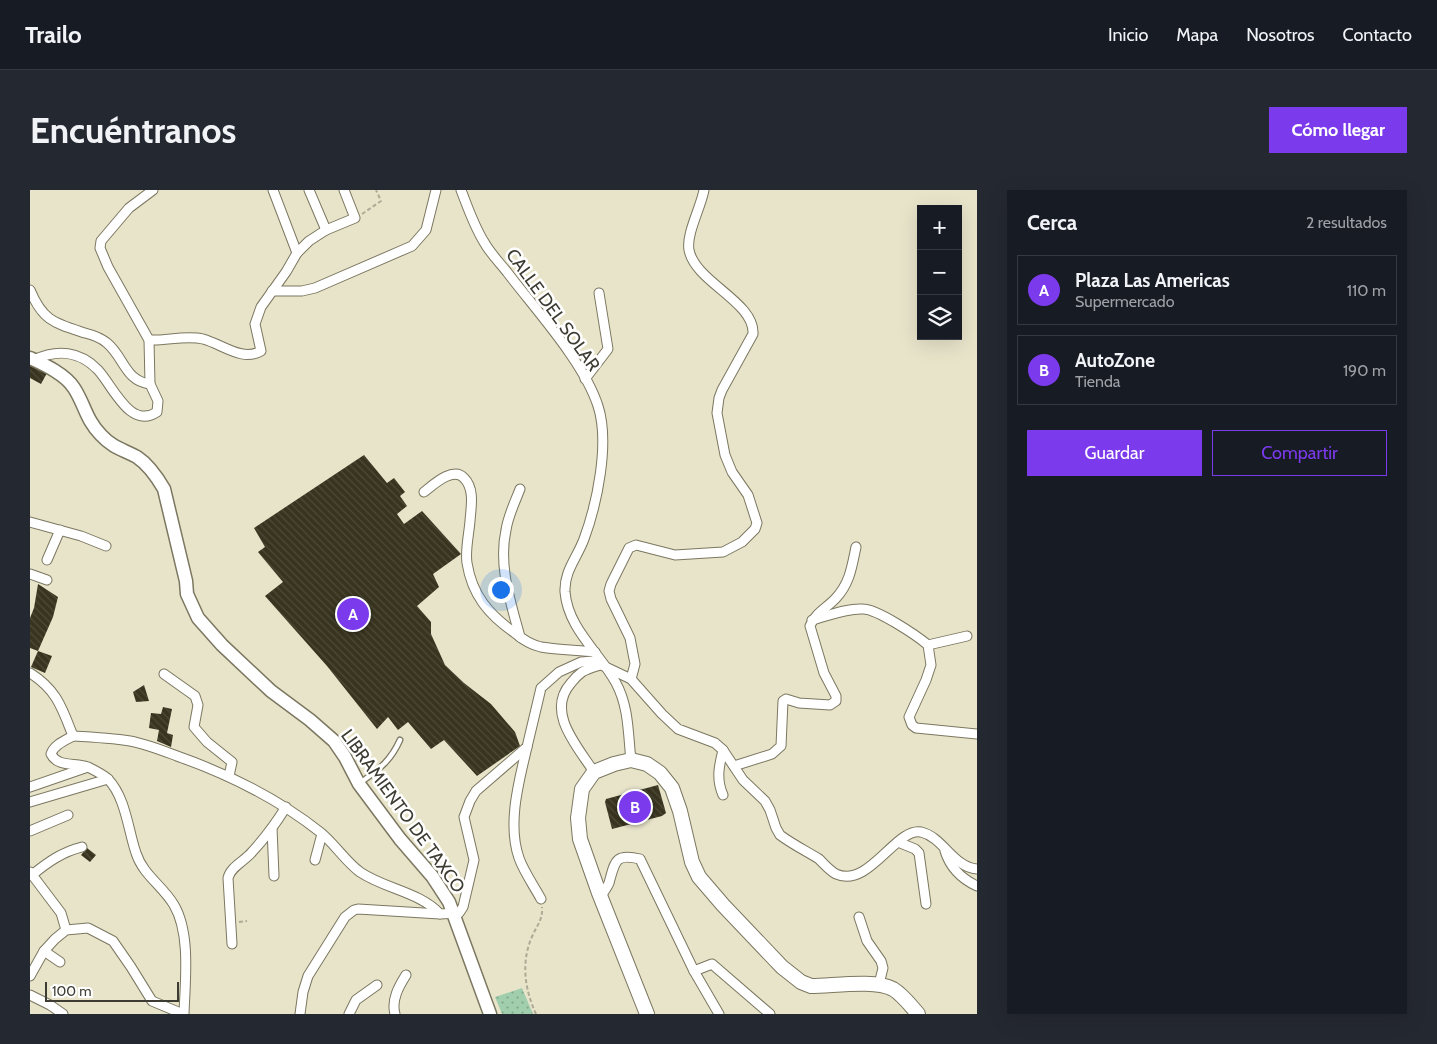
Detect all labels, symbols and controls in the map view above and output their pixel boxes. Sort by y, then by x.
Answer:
text: Trailo [25,20,82,49]
text: Inicio [1108,24,1148,46]
text: Mapa [1176,24,1218,46]
text: Nosotros [1246,24,1315,46]
text: Contacto [1343,24,1412,46]
button: Cómo llegar [1269,107,1407,153]
text: Encuéntranos [30,109,236,152]
map controls [917,205,962,340]
button: + [917,205,962,250]
text: Cerca [1027,210,1077,235]
text: 2 resultados [1306,213,1387,232]
street label: CALLE DEL SOLAR [501,245,605,376]
button: − [917,250,962,295]
text: Plaza Las Americas [1075,269,1230,292]
text: A [1039,281,1049,300]
text: 110 m [1347,281,1386,300]
text: Supermercado [1075,292,1175,311]
button: layers [917,295,962,340]
text: AutoZone [1075,349,1155,372]
text: B [1039,361,1049,380]
text: 190 m [1343,361,1386,380]
text: Tienda [1075,372,1120,391]
button: Guardar [1027,430,1202,476]
button: Compartir [1212,430,1387,476]
your location [488,577,514,603]
pin: A [337,595,369,633]
street label: LIBRAMIENTO DE TAXCO [336,725,470,897]
pin: B [619,788,651,826]
scale bar [45,979,179,1002]
text: 100 m [52,982,92,1000]

